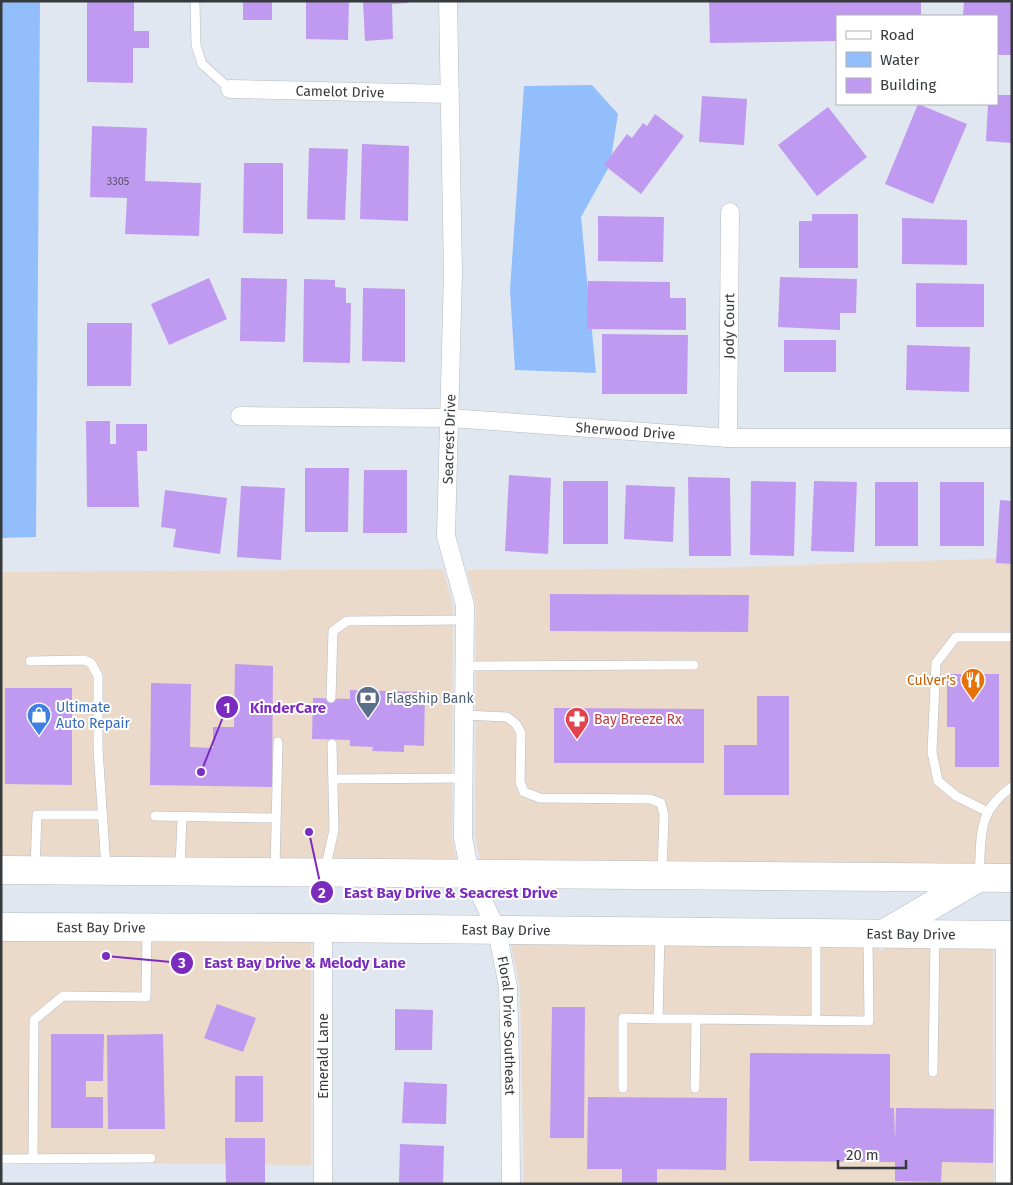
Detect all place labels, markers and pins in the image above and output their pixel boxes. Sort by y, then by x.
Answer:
restaurant icon: Culver's [960,667,986,701]
place label: Culver's [907,672,956,689]
bank icon: Flagship Bank [355,685,381,719]
place label: Flagship Bank [386,690,474,707]
callout: KinderCare [215,692,336,722]
place label: Ultimate Auto Repair [56,699,131,732]
shop icon: Ultimate Auto Repair [26,702,52,736]
pharmacy icon: Bay Breeze Rx [564,706,590,740]
place label: Bay Breeze Rx [594,711,682,728]
callout: East Bay Drive & Seacrest Drive [310,877,568,907]
callout: East Bay Drive & Melody Lane [169,948,416,978]

